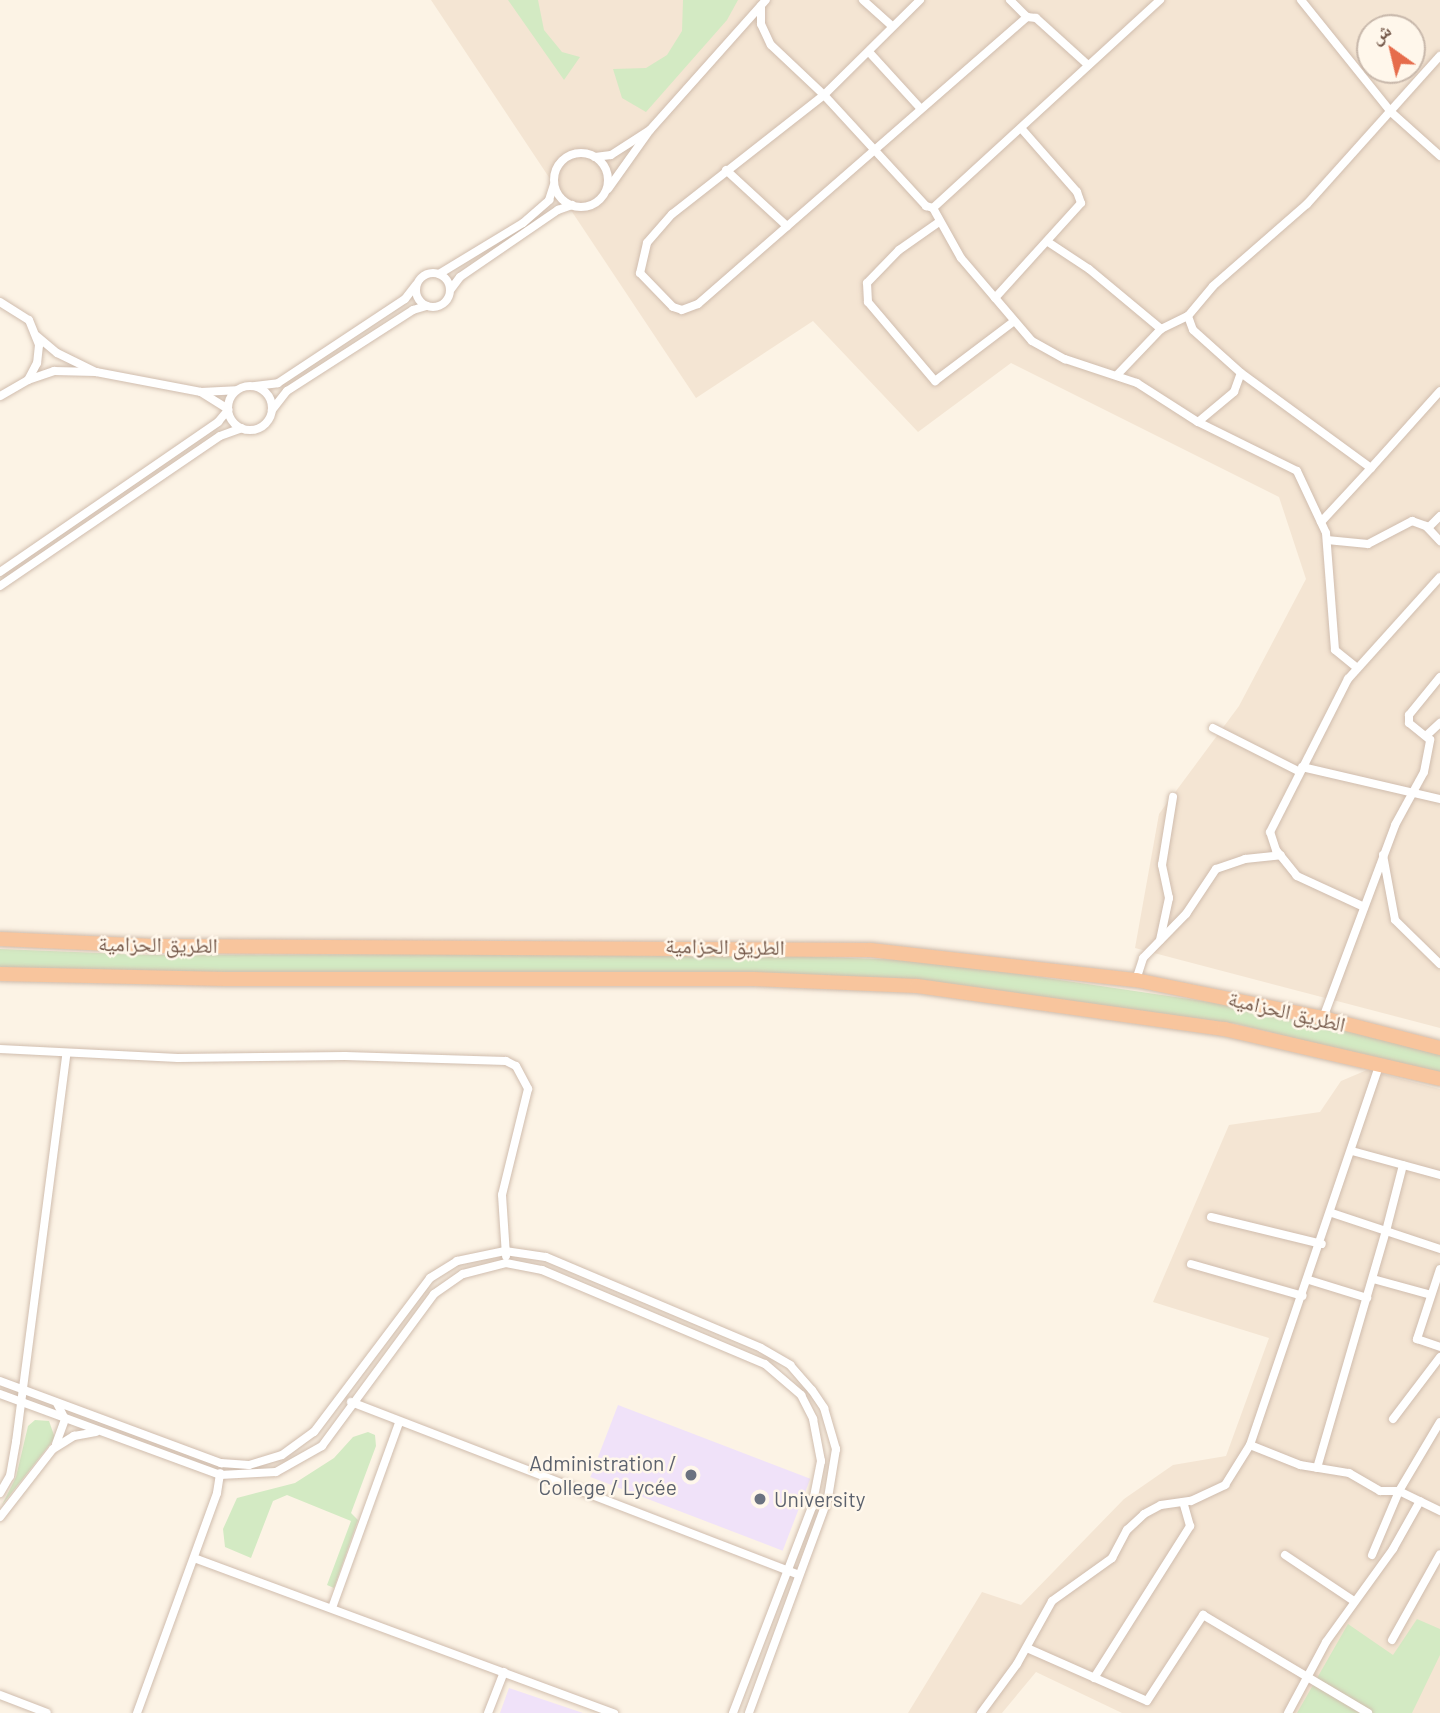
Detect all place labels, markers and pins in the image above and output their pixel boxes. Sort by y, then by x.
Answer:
place label: Administration / College / Lycée [529,1450,677,1500]
marker: Administration / College / Lycée [683,1467,699,1483]
place label: University [774,1486,865,1512]
marker: University [752,1491,768,1507]

